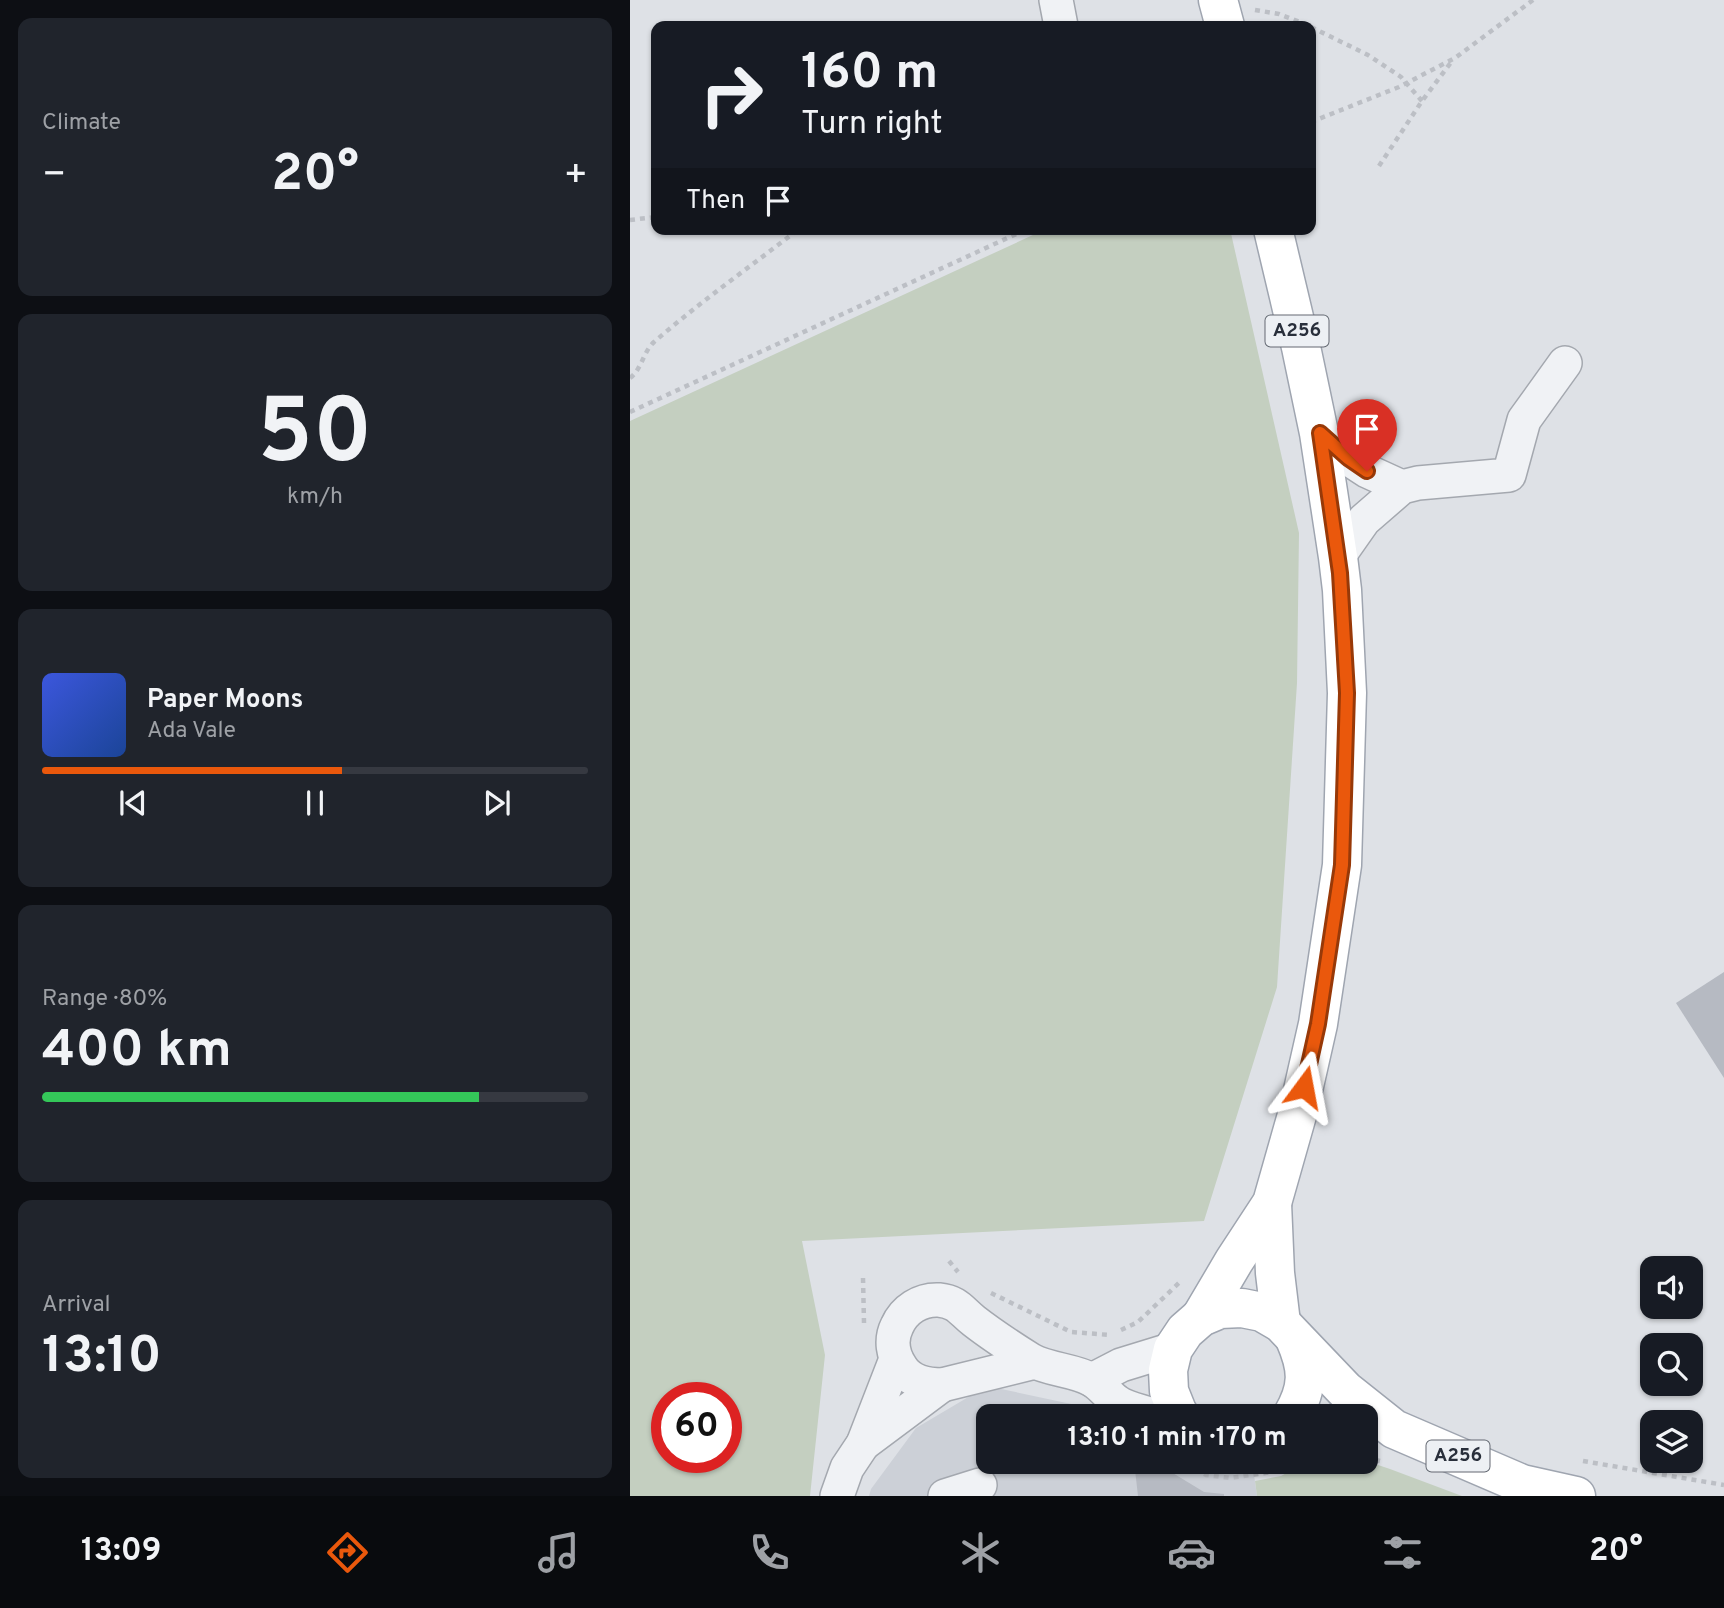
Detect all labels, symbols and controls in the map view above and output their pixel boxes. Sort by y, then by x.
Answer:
text: 160 m [801,44,938,106]
icon: right [686,49,777,140]
text: Turn right [801,105,943,145]
text: Climate [42,109,121,138]
text: 20° [271,143,359,209]
text: − [42,152,67,201]
text: + [563,152,588,201]
icon: arrive [759,182,797,220]
text: Then [686,185,745,218]
road number: A256 [1266,316,1328,346]
text: 50 [257,380,373,495]
pin [1337,399,1397,471]
icon: arrive [1348,410,1386,448]
text: km/h [287,483,343,512]
text: Paper Moons [147,684,303,717]
text: Ada Vale [147,717,236,746]
icon: previous [114,784,152,822]
icon: pause [296,784,334,822]
icon: next [478,784,516,822]
text: Range · 80% [42,985,167,1014]
text: 400 km [42,1019,232,1085]
position arrow [1267,1050,1341,1124]
map controls [1640,1256,1703,1473]
button: sound [1640,1256,1703,1319]
text: Arrival [42,1291,111,1320]
text: 13:10 [42,1325,162,1391]
button: search [1640,1333,1703,1396]
speed limit sign: 60 [651,1382,742,1473]
button: layers [1640,1410,1703,1473]
text: 13:10 · 1 min · 170 m [1068,1422,1286,1455]
road number: A256 [1426,1440,1490,1472]
icon: directions [323,1528,372,1577]
icon: music [534,1528,583,1577]
icon: phone [745,1528,794,1577]
icon: climate [956,1528,1005,1577]
icon: car [1167,1528,1216,1577]
icon: filters [1378,1528,1427,1577]
text: 13:09 [81,1532,161,1572]
text: 20° [1589,1532,1643,1572]

